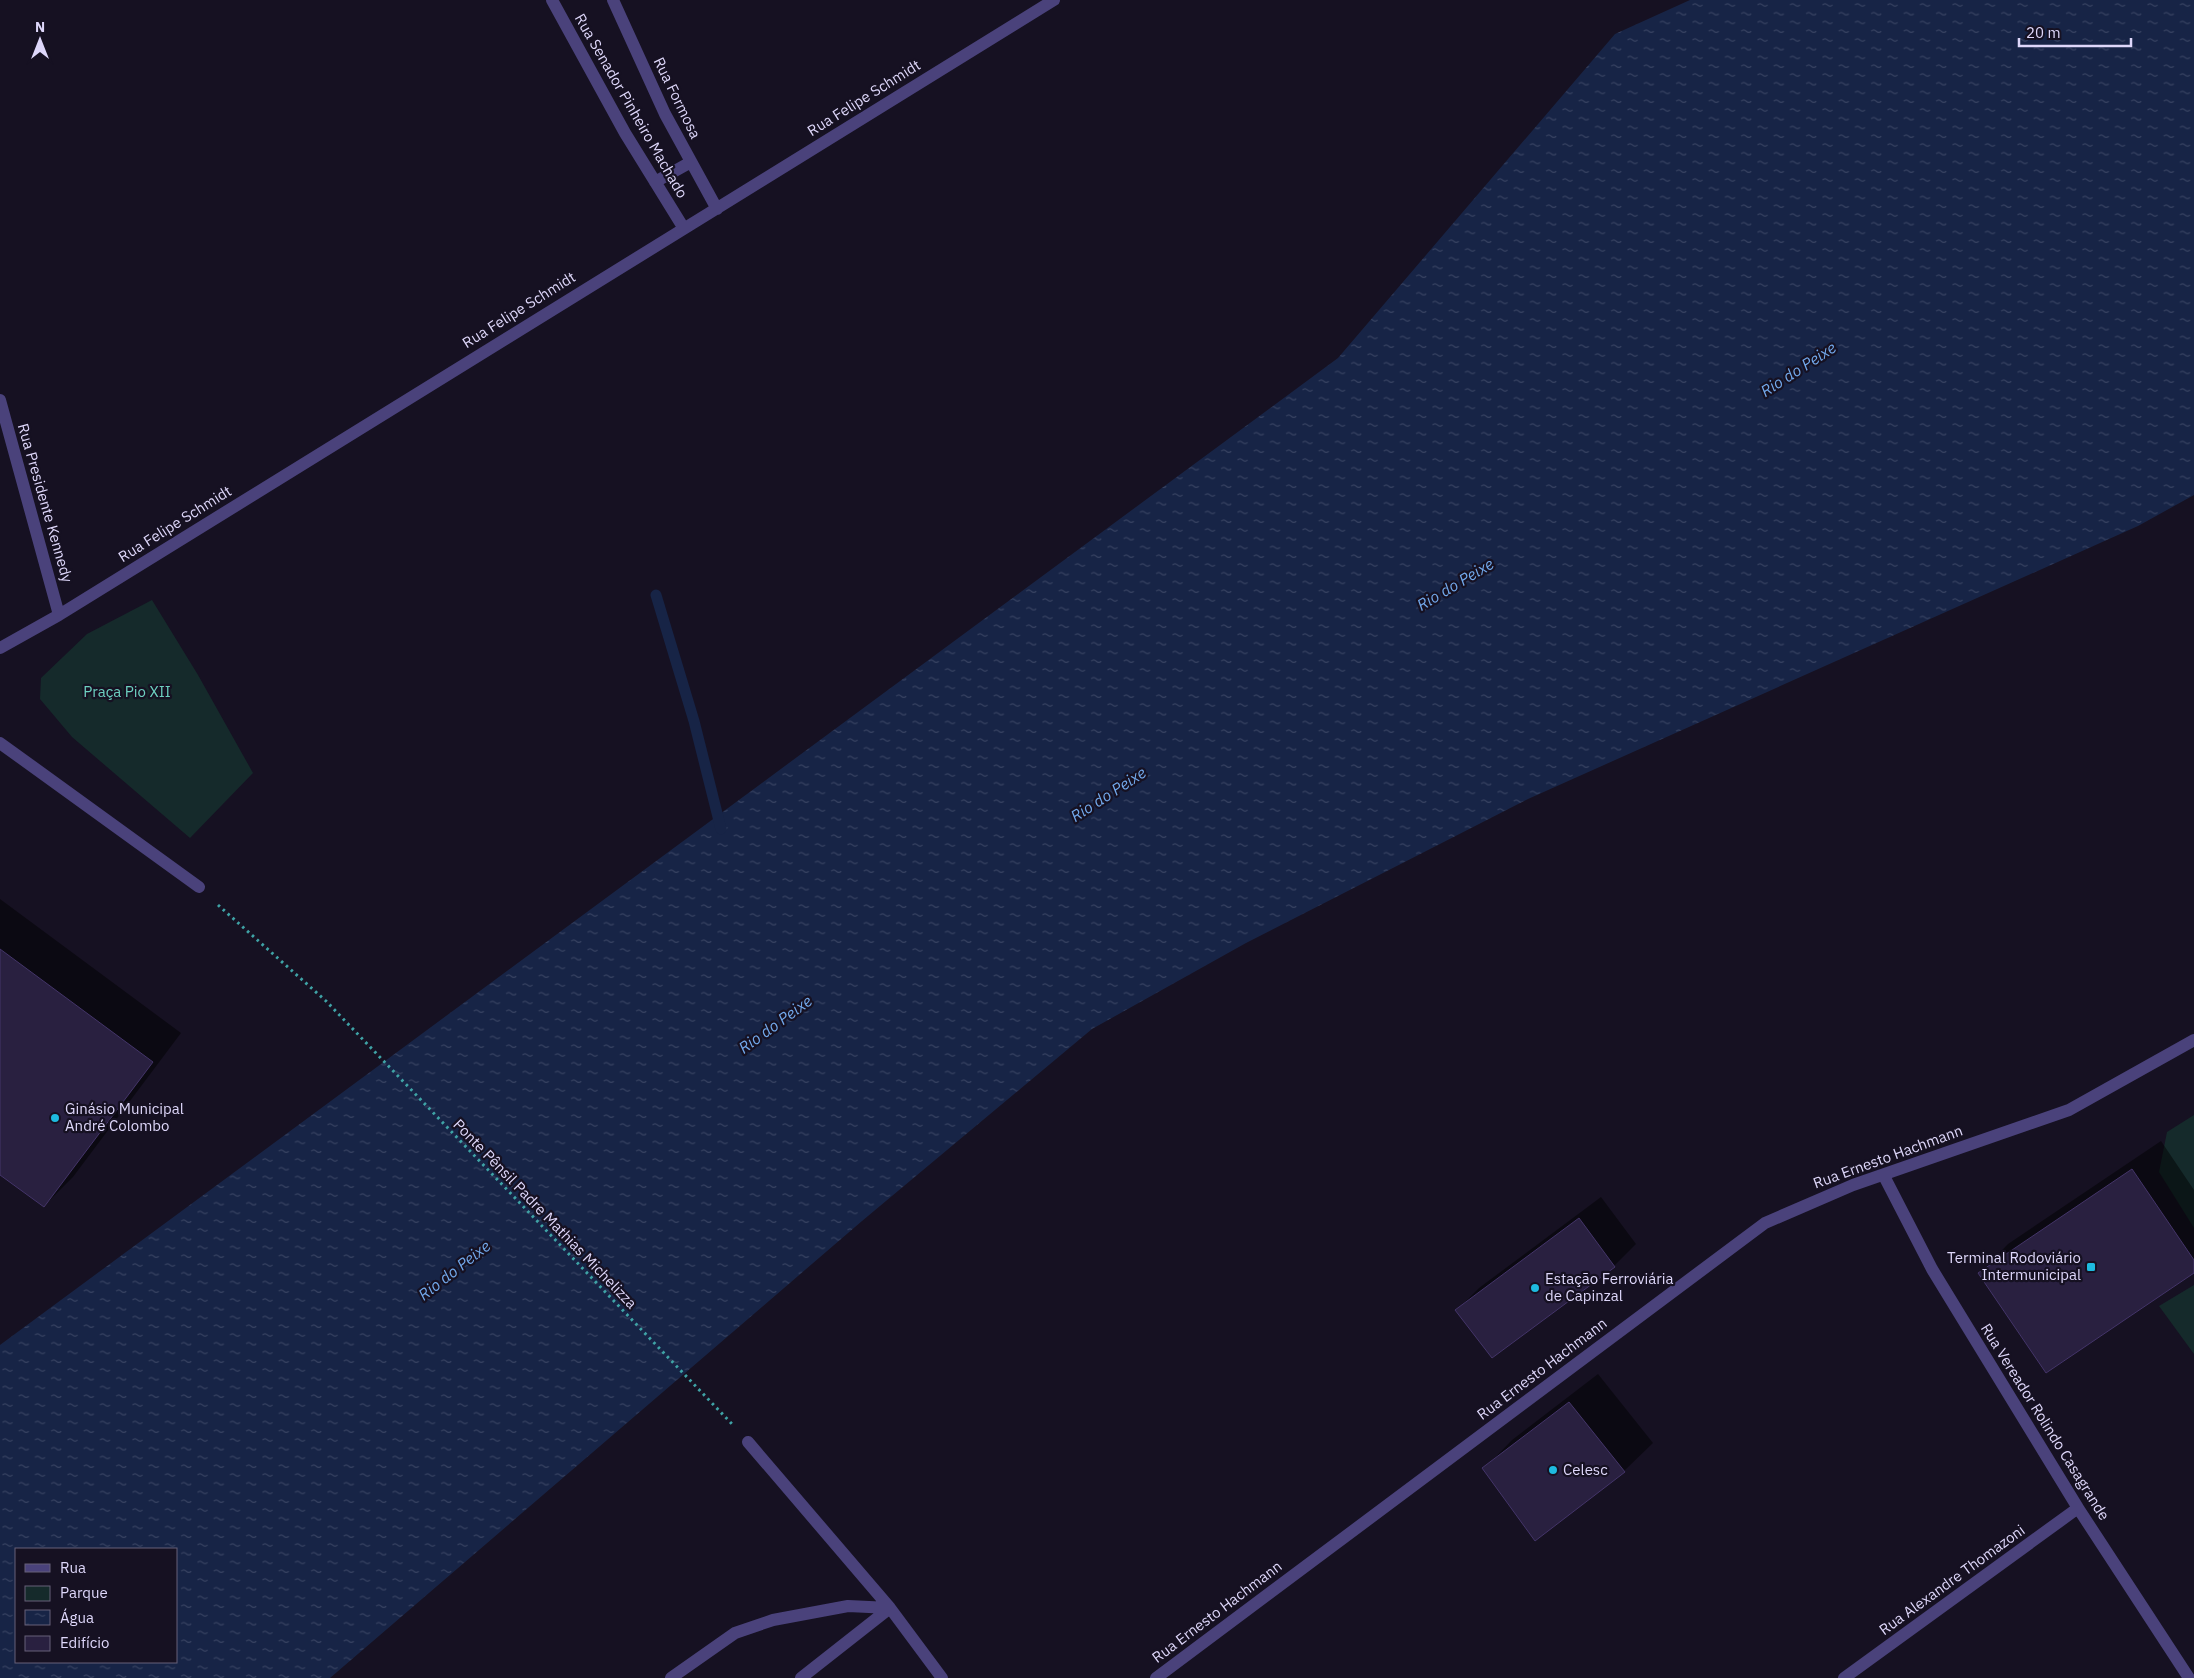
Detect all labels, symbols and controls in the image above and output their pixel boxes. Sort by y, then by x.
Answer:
street label: Rua Senador Pinheiro Machado [571,10,692,201]
north arrow [15,15,65,65]
scale bar [2019,15,2132,47]
text: N [35,18,45,36]
text: 20 m [2026,23,2061,42]
street label: Rua Formosa [650,54,705,142]
street label: Rua Felipe Schmidt [804,55,924,140]
street label: Rua Felipe Schmidt [459,267,579,352]
water label: Rio do Peixe [1756,337,1840,401]
street label: Rua Presidente Kennedy [14,421,77,585]
street label: Rua Felipe Schmidt [115,481,235,566]
water label: Rio do Peixe [1413,553,1497,615]
park label: Praça Pio XII [83,682,171,701]
water label: Rio do Peixe [1066,762,1150,826]
water label: Rio do Peixe [734,991,816,1057]
place label: Ginásio Municipal André Colombo [65,1099,184,1135]
marker: Ginásio Municipal André Colombo [49,1112,61,1124]
street label: Ponte Pênsil Padre Mathias Michelizza [449,1115,641,1312]
street label: Rua Ernesto Hachmann [1810,1121,1965,1192]
water label: Rio do Peixe [414,1236,494,1304]
place label: Terminal Rodoviário Intermunicipal [1947,1248,2081,1284]
marker: Terminal Rodoviário Intermunicipal [2085,1261,2097,1273]
place label: Estação Ferroviária de Capinzal [1545,1269,1674,1305]
marker: Estação Ferroviária de Capinzal [1529,1282,1541,1294]
street label: Rua Ernesto Hachmann [1473,1314,1610,1424]
street label: Rua Vereador Rolindo Casagrande [1977,1320,2114,1524]
place label: Celesc [1563,1460,1608,1479]
marker: Celesc [1547,1464,1559,1476]
street label: Rua Alexandre Thomazoni [1875,1520,2028,1639]
legend [15,1548,178,1663]
street label: Rua Ernesto Hachmann [1148,1557,1285,1667]
text: Rua [60,1558,86,1577]
text: Parque [60,1583,108,1602]
text: Água [60,1608,94,1627]
text: Edifício [60,1633,109,1652]

